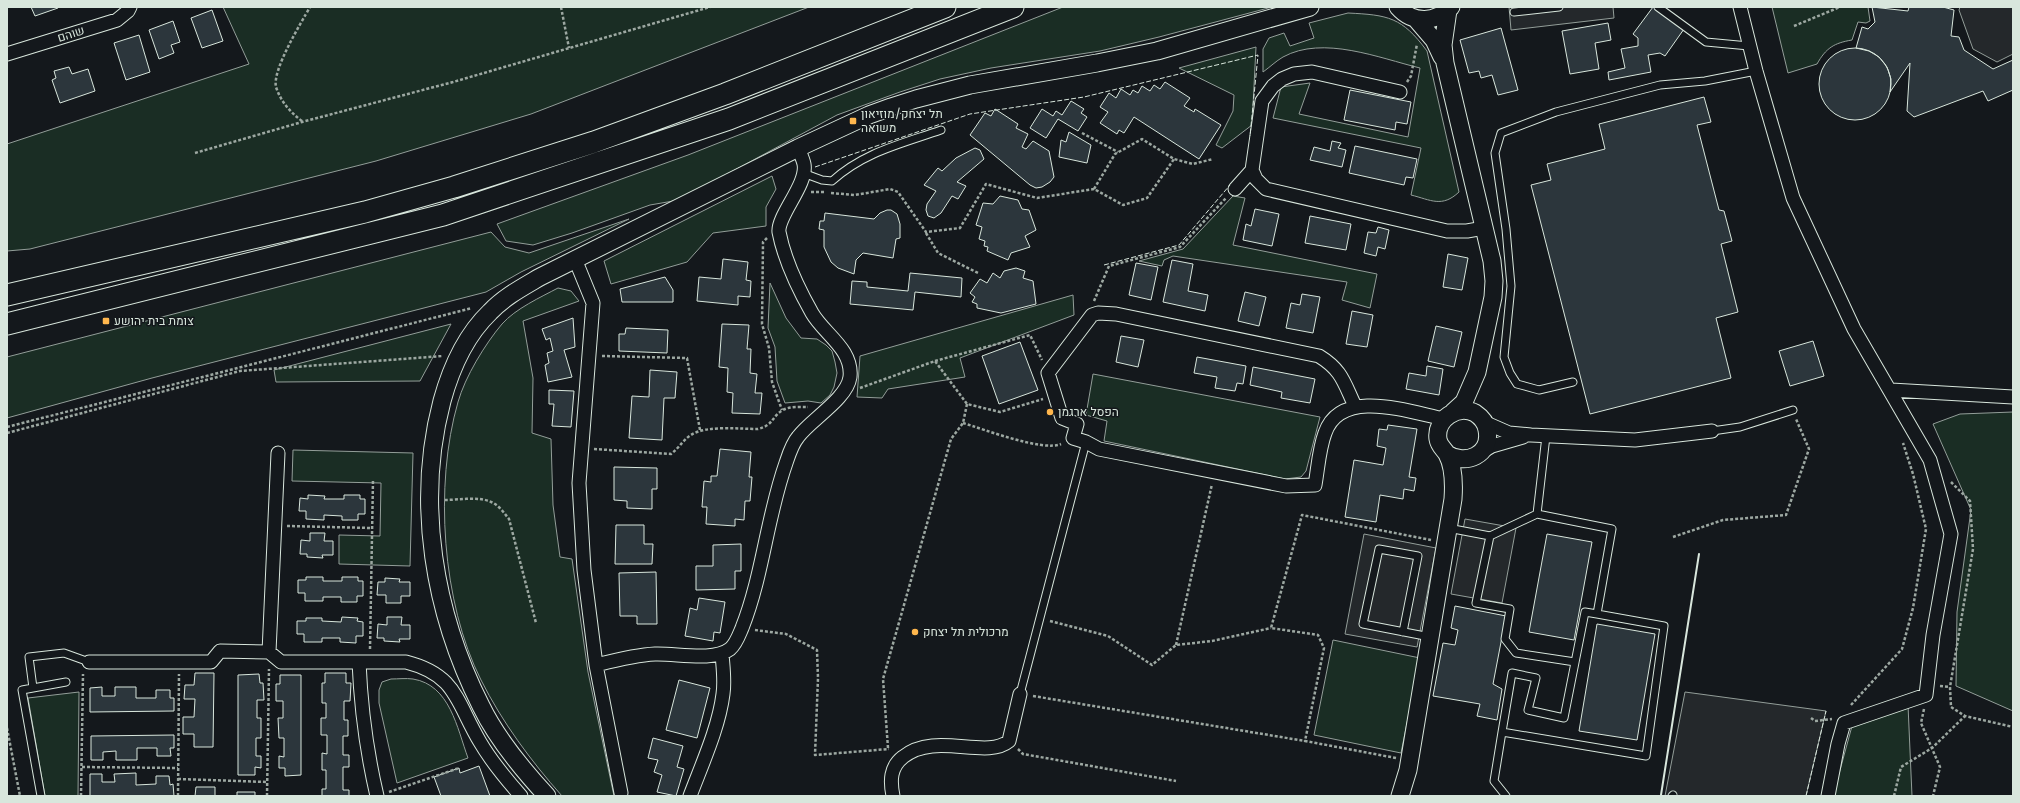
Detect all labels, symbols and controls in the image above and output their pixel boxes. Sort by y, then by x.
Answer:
street label: שוהם [56,23,86,45]
place label: תל יצחק/מוזיאון משואה [861,107,943,135]
marker: תל יצחק/מוזיאון משואה [848,116,858,126]
place label: צומת בית יהושע [114,314,194,328]
marker: צומת בית יהושע [101,316,111,326]
place label: הפסל ארגמן [1058,405,1119,419]
marker: הפסל ארגמן [1045,407,1055,417]
place label: מרכולית תל יצחק [923,625,1009,639]
marker: מרכולית תל יצחק [910,627,920,637]

